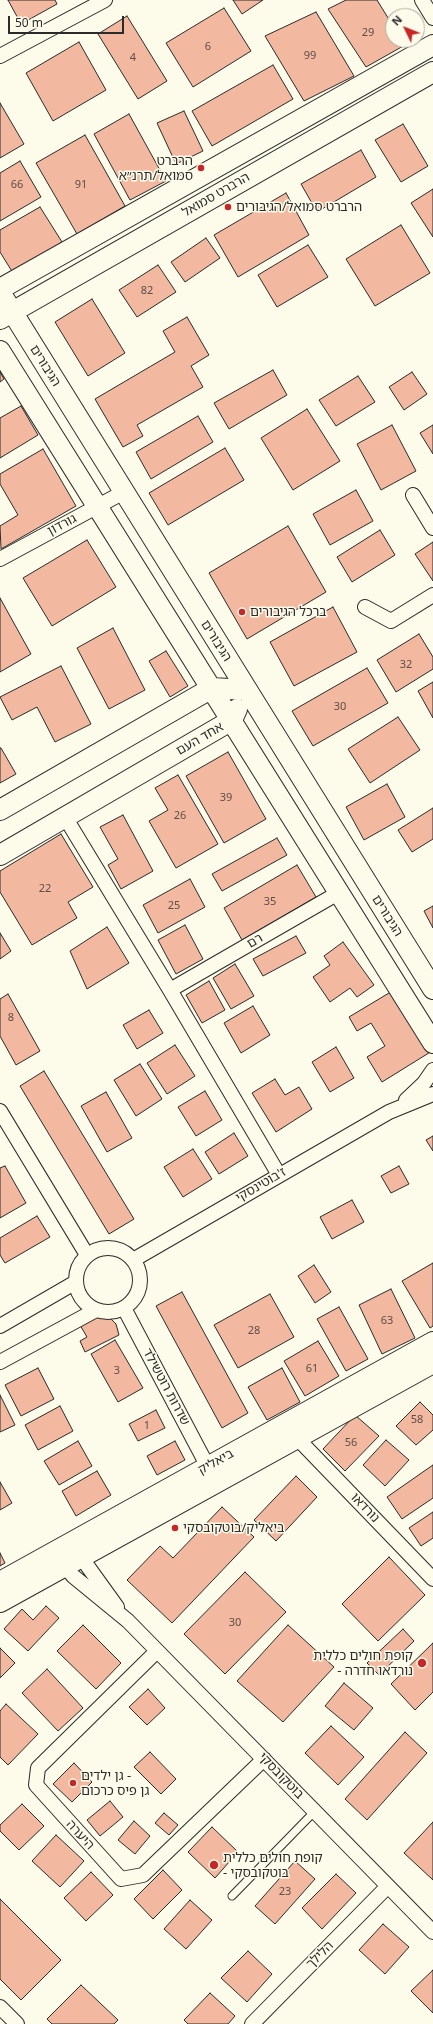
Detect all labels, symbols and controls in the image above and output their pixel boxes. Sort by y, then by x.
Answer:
scale bar [10,8,126,34]
north arrow [385,8,425,48]
text: N [388,12,405,29]
text: 50 m [15,14,43,31]
house number: 29 [362,26,374,40]
house number: 6 [205,40,211,54]
house number: 99 [304,49,316,63]
house number: 4 [130,51,136,65]
place label: הרברט סמואל/תרנ״א [119,153,193,184]
marker: הרברט סמואל/תרנ״א [196,163,206,173]
street label: הרברט סמואל [179,169,253,221]
house number: 66 [11,178,23,192]
house number: 91 [75,178,87,192]
place label: הרברט סמואל/הגיבורים [236,199,362,215]
marker: הרברט סמואל/הגיבורים [223,202,233,212]
house number: 82 [141,284,153,298]
street label: הגיבורים [26,342,64,390]
street label: גורדון [45,511,79,539]
place label: ברכל הגיבורים [250,604,326,620]
marker: ברכל הגיבורים [237,607,247,617]
street label: הגיבורים [197,617,235,665]
house number: 32 [400,658,412,672]
house number: 30 [334,700,346,714]
street label: אחד העם [174,719,226,759]
house number: 39 [220,791,232,805]
house number: 26 [174,809,186,823]
house number: 22 [39,882,51,896]
street label: הגיבורים [368,892,406,940]
house number: 35 [264,895,276,909]
house number: 25 [168,899,180,913]
street label: רם [244,930,266,952]
house number: 8 [8,1011,14,1025]
street label: ז'בוטינסקי [233,1164,289,1206]
house number: 63 [381,1314,393,1328]
house number: 28 [248,1324,260,1338]
street label: שדרות רוטשילד [139,1346,193,1428]
house number: 61 [306,1362,318,1376]
house number: 3 [114,1364,120,1378]
house number: 58 [411,1413,423,1427]
house number: 1 [144,1419,150,1433]
house number: 56 [345,1436,357,1450]
street label: ביאליק [196,1446,236,1478]
street label: נורדאו [347,1490,383,1526]
place label: ביאליק/בוטקובסקי [183,1520,284,1536]
marker: ביאליק/בוטקובסקי [170,1523,180,1533]
house number: 30 [229,1616,241,1630]
place label: קופת חולים כללית - נורדאו חדרה [313,1648,413,1679]
marker: קופת חולים כללית - נורדאו חדרה [416,1657,428,1669]
street label: בוטקובסקי [255,1750,307,1802]
place label: גן ילדים - גן פיס כרכום [81,1768,149,1799]
marker: גן ילדים - גן פיס כרכום [68,1778,78,1788]
street label: היערה [63,1817,97,1853]
place label: קופת חולים כללית - בוטקובסקי [223,1850,323,1881]
marker: קופת חולים כללית - בוטקובסקי [208,1859,220,1871]
house number: 23 [279,1885,291,1899]
street label: הלילך [303,1938,337,1972]

